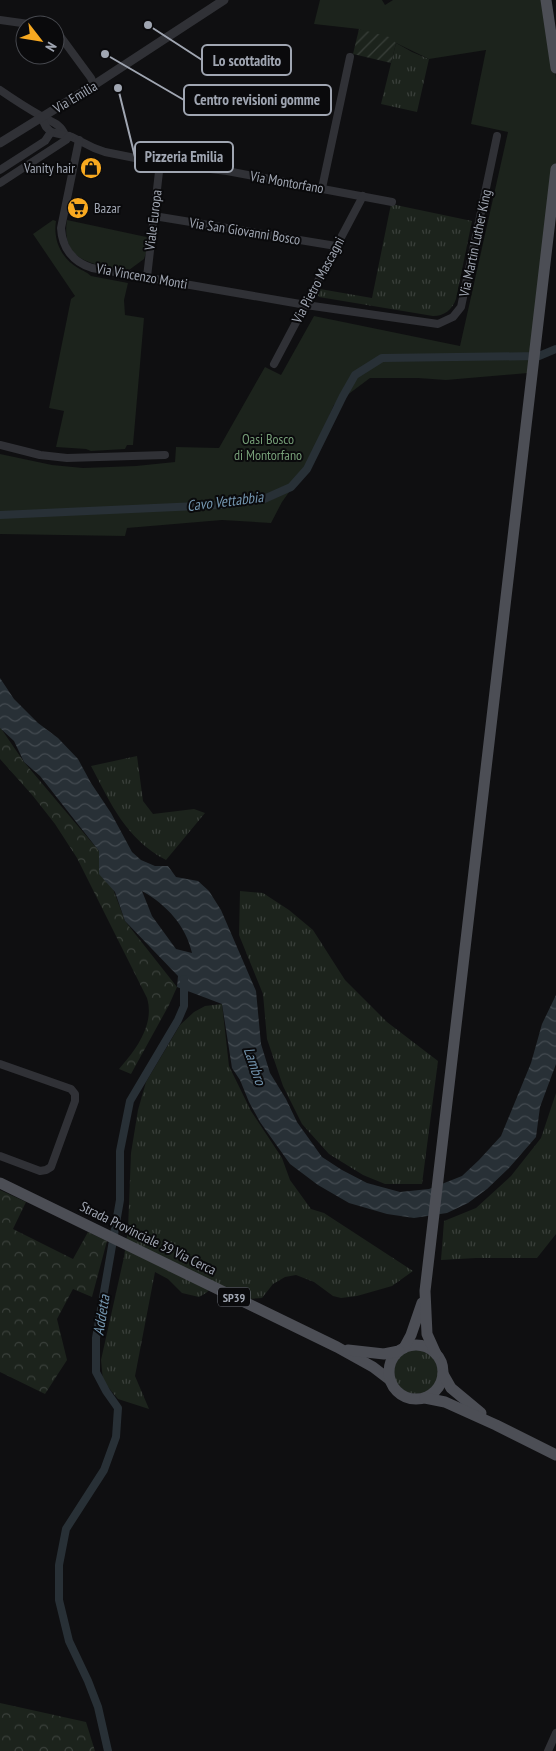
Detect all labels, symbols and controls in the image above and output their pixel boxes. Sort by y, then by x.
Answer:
north arrow [15,15,65,65]
text: N [41,39,61,55]
callout: Lo scottadito [202,45,291,75]
text: Lo scottadito [213,51,282,70]
street label: Via Emilia [49,77,100,118]
callout: Centro revisioni gomme [184,85,331,115]
text: Centro revisioni gomme [194,90,320,109]
callout: Pizzeria Emilia [135,142,233,172]
text: Pizzeria Emilia [145,147,223,166]
shop icon: Vanity hair [79,156,103,180]
place label: Vanity hair [23,159,75,177]
street label: Via Montorfano [248,167,325,197]
street label: Via Martin Luther King [455,188,495,299]
street label: Viale Europa [140,189,166,252]
supermarket icon: Bazar [66,196,90,220]
place label: Bazar [94,199,121,217]
street label: Via San Giovanni Bosco [187,213,302,249]
street label: Via Pietro Mascagni [287,234,348,327]
street label: Via Vincenzo Monti [94,259,189,293]
park label: Oasi Bosco di Montorfano [234,430,302,464]
water label: Cavo Vettabbia [186,487,265,515]
water label: Lambro [240,1045,271,1089]
street label: Strada Provinciale 39 Via Cerca [77,1197,219,1279]
road number: SP39 [218,1288,250,1306]
water label: Addetta [88,1293,114,1337]

